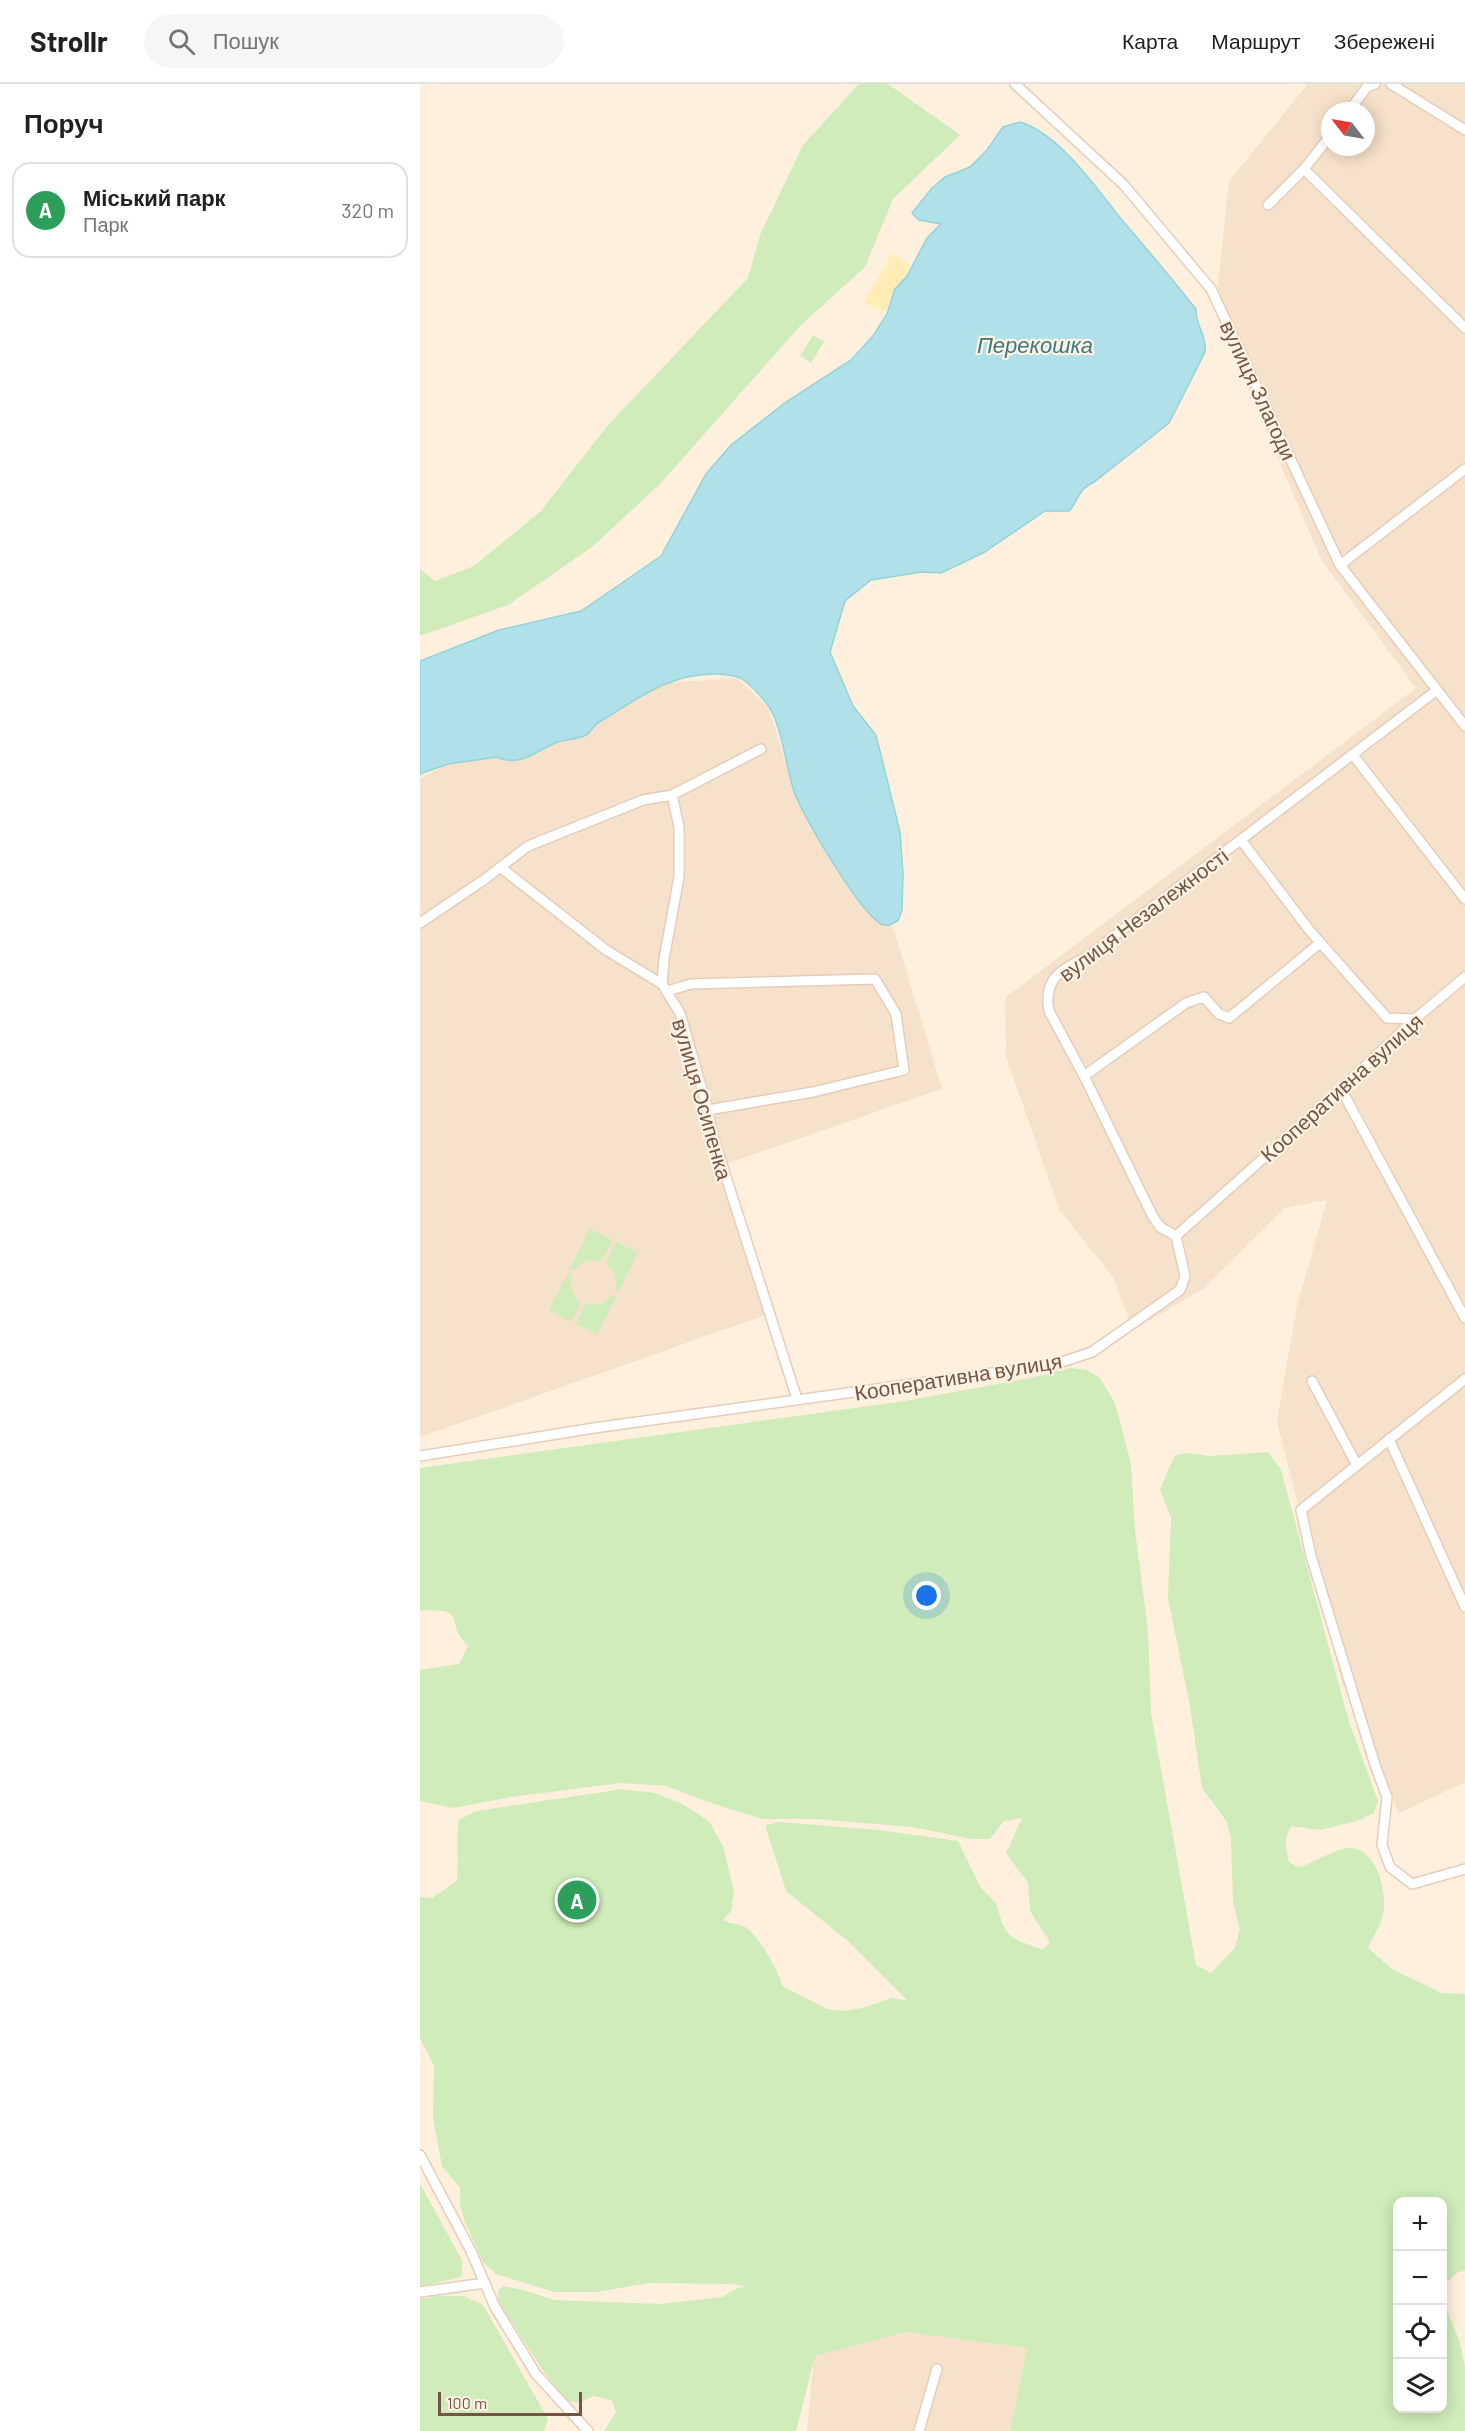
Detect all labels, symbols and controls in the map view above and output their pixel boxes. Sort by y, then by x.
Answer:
search box [144,14,564,68]
text: Strollr [30,24,108,58]
icon: search [165,25,198,58]
text: Пошук [213,27,279,53]
text: Карта [1122,28,1178,53]
text: Маршрут [1211,28,1301,53]
text: Збережені [1334,28,1435,53]
north arrow [1321,102,1375,156]
text: Поруч [24,107,104,138]
text: Міський парк [83,184,226,210]
text: A [39,198,52,222]
text: 320 m [341,198,394,222]
text: Парк [83,212,128,236]
street label: вулиця Злагоди [1216,316,1302,464]
water label: Перекошка [977,331,1093,358]
street label: вулиця Незалежності [1053,842,1233,986]
street label: Кооперативна вулиця [1255,1008,1427,1166]
street label: вулиця Осипенка [668,1015,738,1183]
street label: Кооперативна вулиця [853,1347,1063,1405]
your location [912,1581,941,1610]
pin: A [558,1878,596,1922]
map controls [1393,2197,1447,2413]
button: + [1393,2197,1447,2251]
button: − [1393,2251,1447,2305]
button: locate [1393,2305,1447,2359]
button: layers [1393,2359,1447,2413]
scale bar [438,2389,582,2416]
text: 100 m [447,2393,487,2412]

